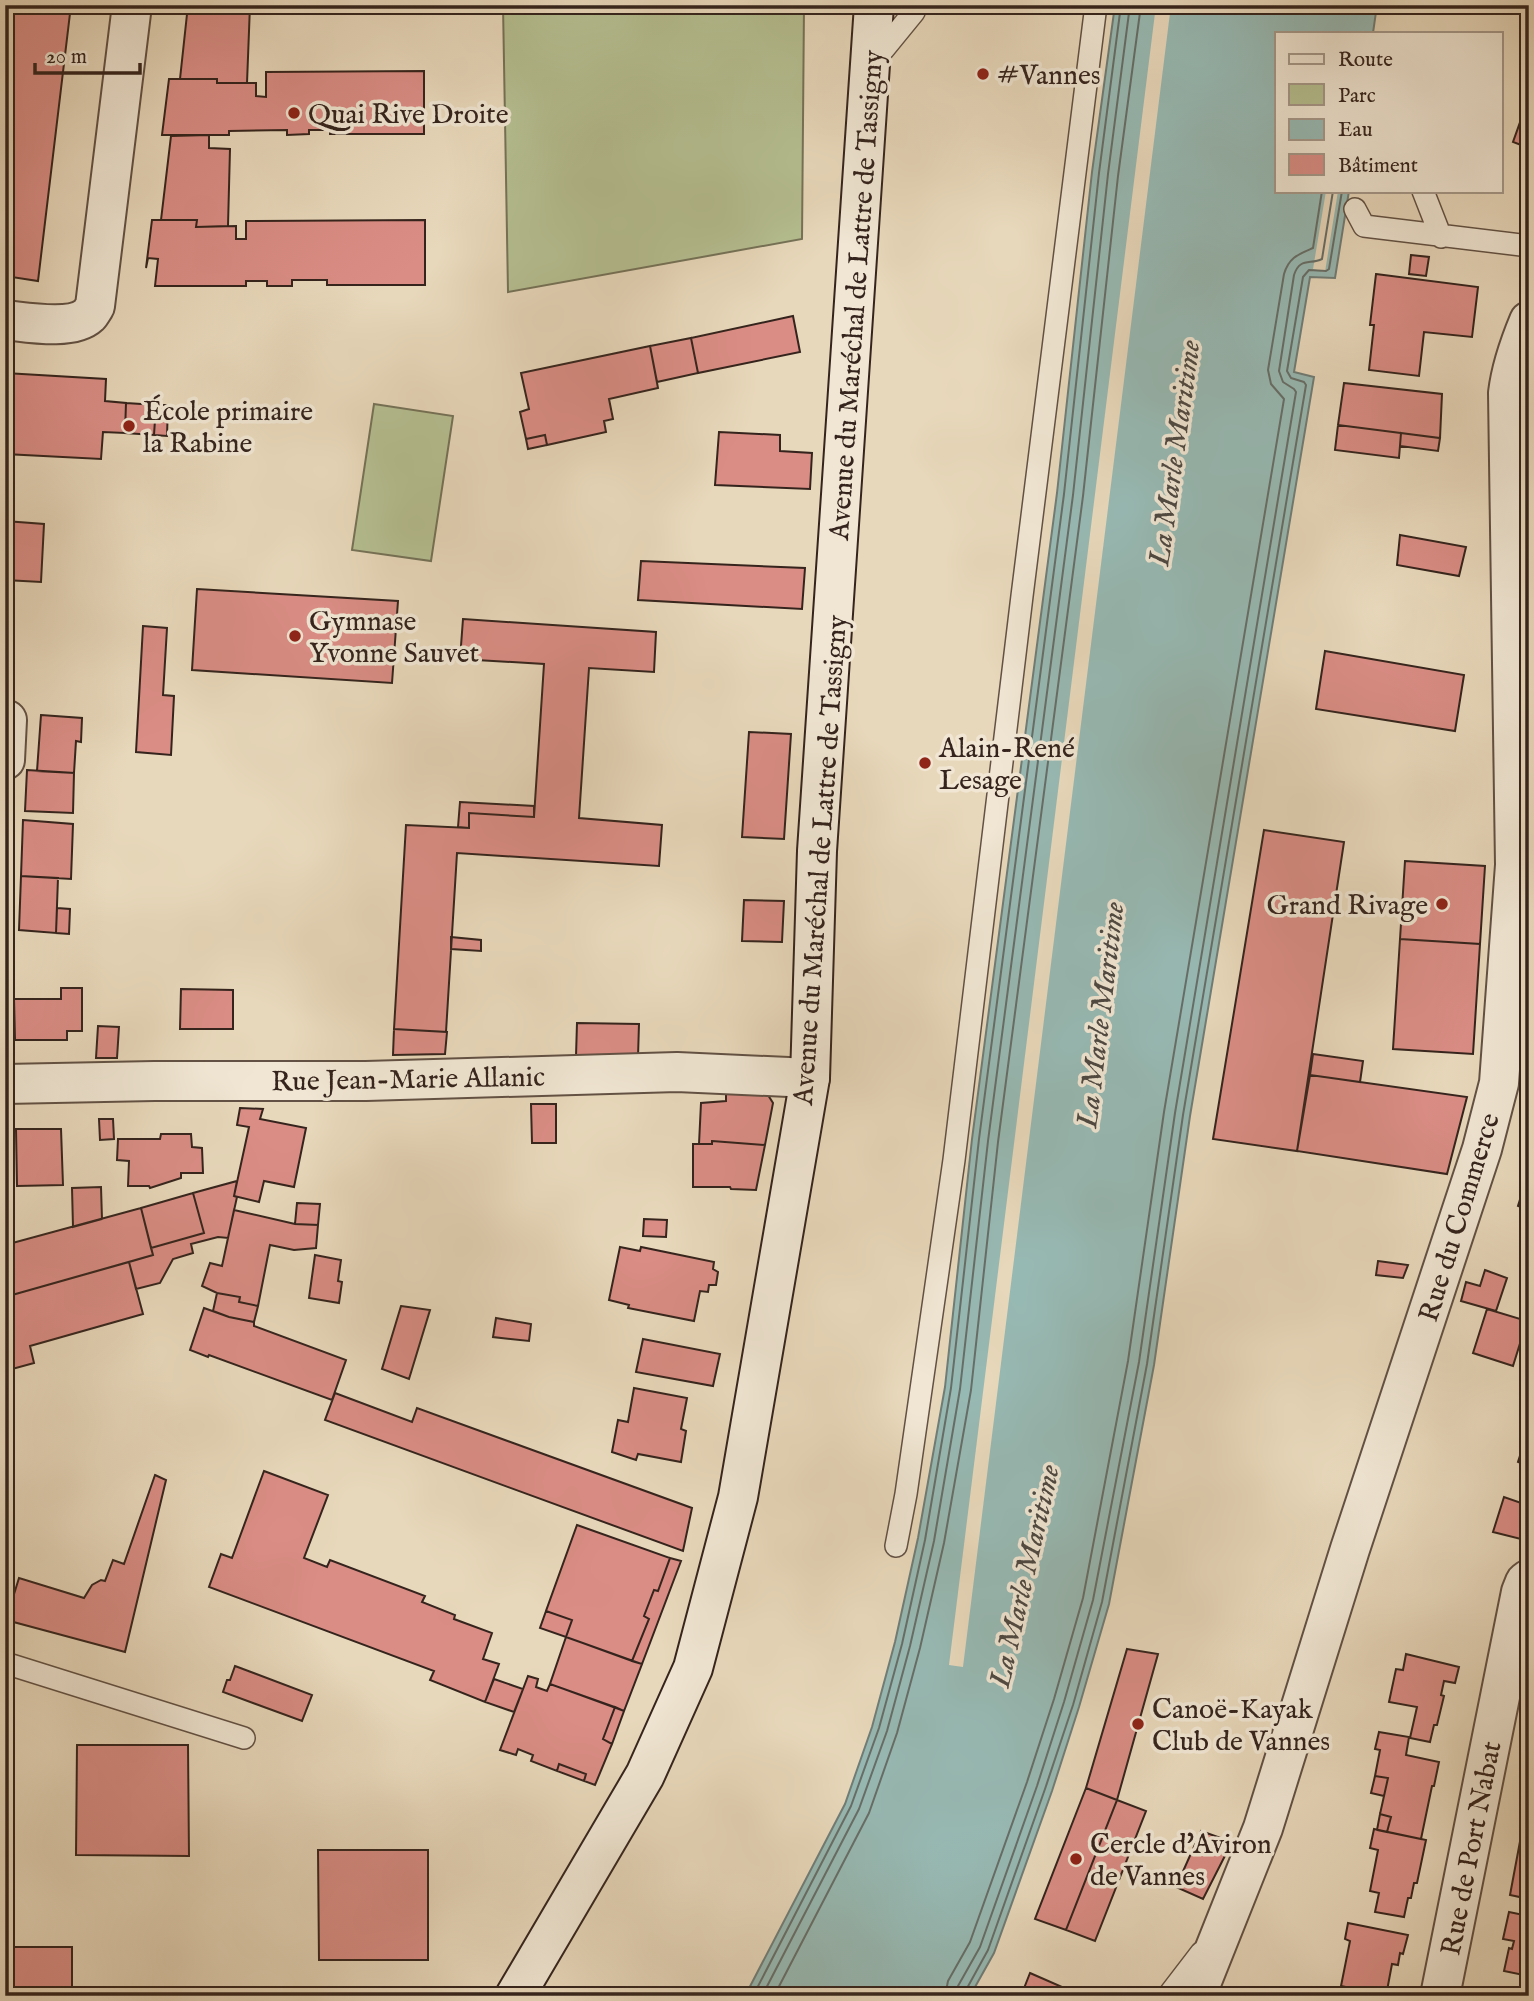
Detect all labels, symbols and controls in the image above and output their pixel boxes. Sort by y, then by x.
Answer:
scale bar [35,32,140,76]
legend [1275,32,1502,192]
text: 20 m [46,44,87,71]
text: Route [1338,47,1393,74]
street label: Avenue du Maréchal de Lattre de Tassigny [823,49,892,542]
place label: #Vannes [997,59,1101,94]
marker: #Vannes [975,66,991,82]
text: Parc [1338,83,1376,110]
place label: Quai Rive Droite [308,98,509,133]
marker: Quai Rive Droite [286,105,302,121]
text: Eau [1338,117,1373,144]
text: Bâtiment [1338,153,1418,180]
water label: La Marle Maritime [1141,338,1211,570]
place label: École primaire la Rabine [143,394,313,462]
marker: École primaire la Rabine [121,418,137,434]
place label: Gymnase Yvonne Sauvet [309,605,480,672]
street label: Avenue du Maréchal de Lattre de Tassigny [787,614,856,1107]
marker: Gymnase Yvonne Sauvet [287,628,303,644]
place label: Alain-René Lesage [938,732,1075,799]
marker: Alain-René Lesage [917,755,933,771]
place label: Grand Rivage [1266,889,1428,924]
marker: Grand Rivage [1434,896,1450,912]
water label: La Marle Maritime [1069,900,1135,1132]
street label: Rue Jean-Marie Allanic [271,1061,545,1100]
street label: Rue du Commerce [1412,1109,1509,1326]
water label: La Marle Maritime [982,1461,1070,1693]
place label: Canoë-Kayak Club de Vannes [1152,1693,1330,1760]
marker: Canoë-Kayak Club de Vannes [1130,1716,1146,1732]
street label: Rue de Port Nabat [1435,1738,1510,1959]
place label: Cercle d'Aviron de Vannes [1090,1828,1272,1895]
marker: Cercle d'Aviron de Vannes [1068,1851,1084,1867]

